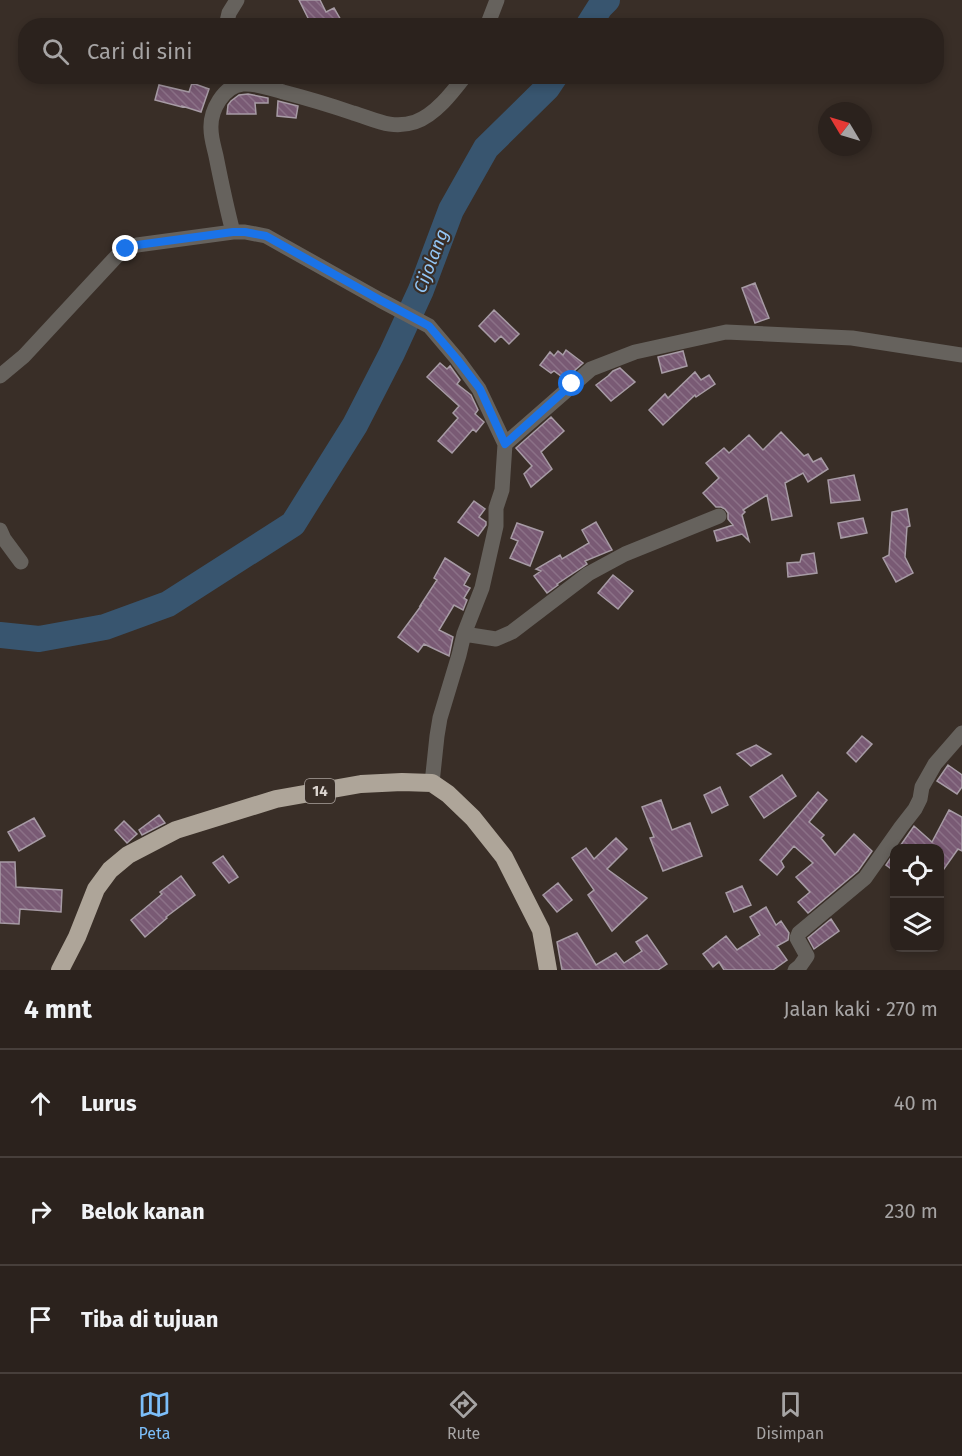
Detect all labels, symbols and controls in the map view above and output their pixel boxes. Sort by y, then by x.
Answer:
search box [18,18,944,84]
icon: search [39,35,72,68]
text: Cari di sini [87,38,192,65]
north arrow [818,102,872,156]
water label: Cijolang [409,226,453,296]
route end [112,235,138,261]
route start [558,370,584,396]
road number: 14 [305,779,335,803]
map controls [890,844,944,952]
button: locate [890,844,944,898]
button: layers [890,898,944,952]
text: 4 mnt [24,994,92,1025]
text: Jalan kaki · 270 m [784,997,938,1021]
icon: ahead [24,1087,57,1120]
text: Lurus [81,1090,137,1117]
text: 40 m [894,1091,938,1115]
icon: right [24,1195,57,1228]
text: Belok kanan [81,1198,205,1225]
text: 230 m [885,1199,938,1223]
icon: arrive [24,1303,57,1336]
text: Tiba di tujuan [81,1306,218,1333]
tab: Peta [138,1388,171,1443]
tab: Rute [447,1388,480,1443]
tab: Disimpan [756,1388,824,1443]

